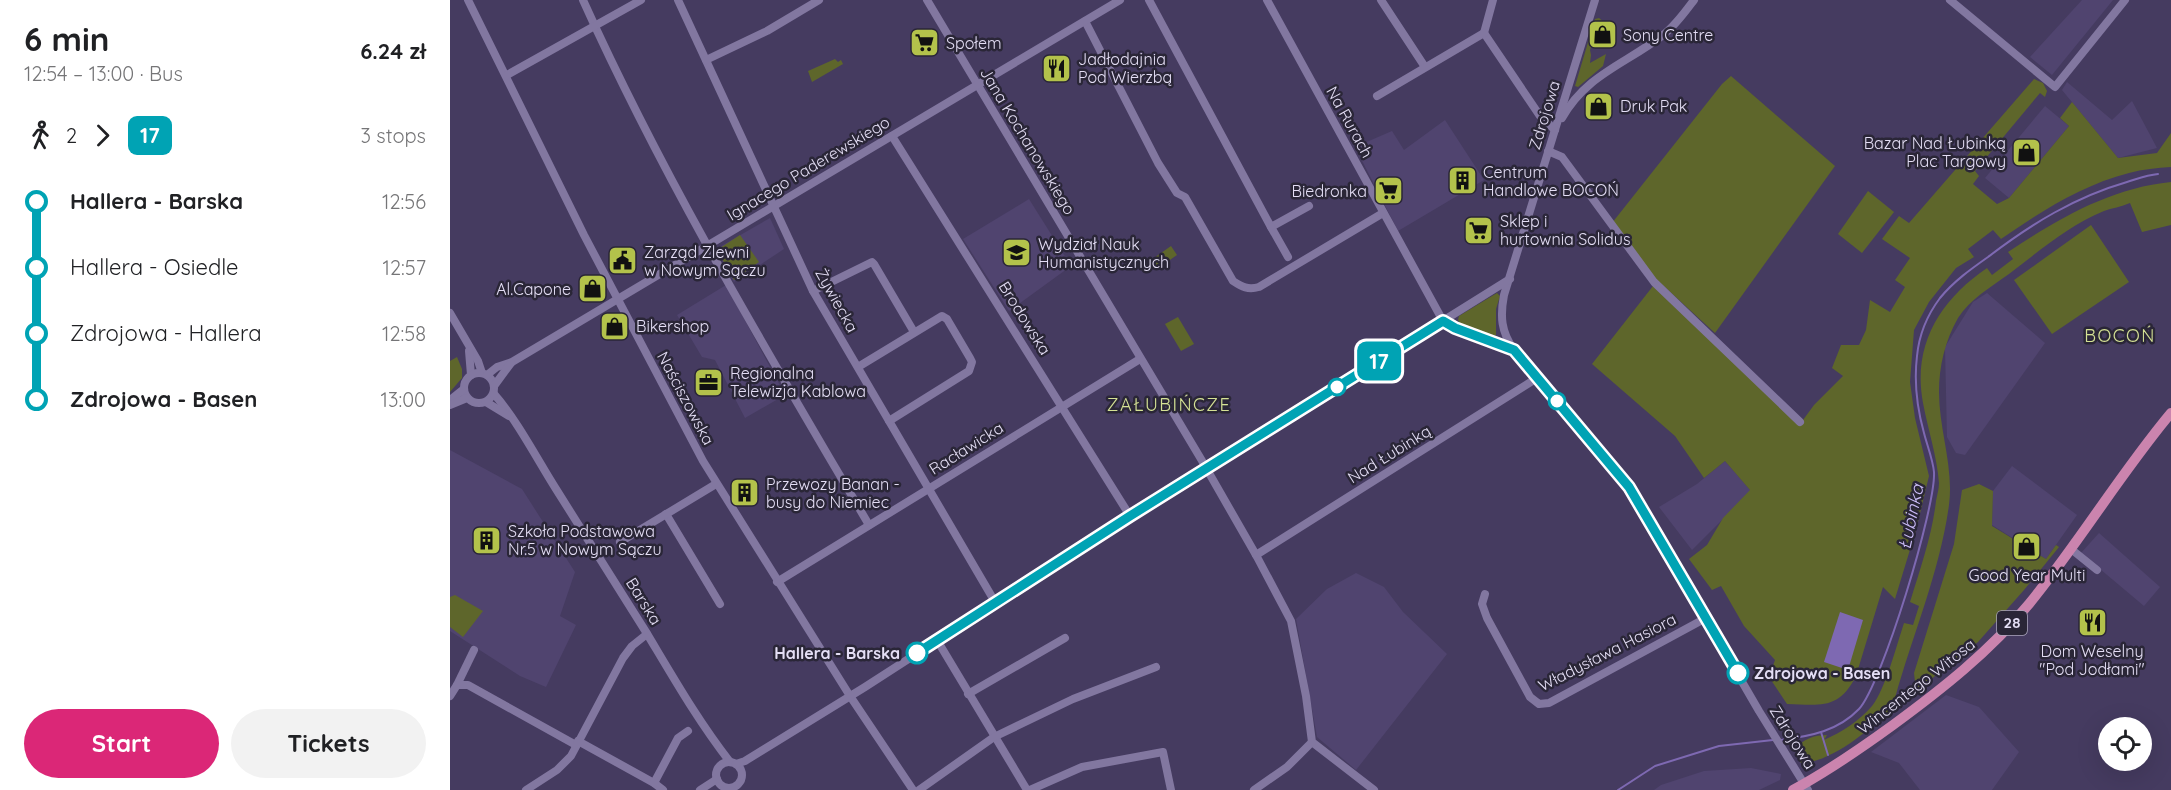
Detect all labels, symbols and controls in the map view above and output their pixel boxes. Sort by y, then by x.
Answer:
text: 6 min [24,18,109,59]
shop icon: Sony Centre [1586,19,1618,51]
place label: Sony Centre [1623,25,1713,45]
supermarket icon: Społem [909,27,941,59]
place label: Społem [946,33,1002,53]
text: 6.24 zł [360,37,426,65]
place label: Jadłodajnia Pod Wierzbą [1078,49,1172,87]
restaurant icon: Jadłodajnia Pod Wierzbą [1041,52,1073,84]
text: 12:54 – 13:00 · Bus [24,61,183,86]
street label: Jana Kochanowskiego [976,64,1080,218]
street label: Zdrojowa [1524,78,1564,152]
street label: Na Rurach [1322,83,1378,161]
shop icon: Druk Pak [1583,90,1615,122]
place label: Druk Pak [1620,96,1687,116]
street label: Ignacego Paderewskiego [723,111,893,225]
icon: walk [24,119,57,152]
icon: forward [86,119,119,152]
text: 17 [140,122,160,148]
text: 2 [66,123,77,148]
text: 3 stops [360,123,426,148]
place label: Bazar Nad Łubinką Plac Targowy [1864,133,2006,171]
shop icon: Bazar Nad Łubinką Plac Targowy [2011,136,2043,168]
place label: Centrum Handlowe BOCOŃ [1483,162,1619,200]
building icon: Centrum Handlowe BOCOŃ [1446,165,1478,197]
supermarket icon: Biedronka [1372,175,1404,207]
place label: Biedronka [1292,181,1367,201]
text: Hallera - Barska [70,187,243,215]
text: 12:56 [382,189,426,214]
place label: Sklep i hurtownia Solidus [1500,211,1630,249]
supermarket icon: Sklep i hurtownia Solidus [1463,214,1495,246]
place label: Wydział Nauk Humanistycznych [1038,234,1169,272]
school or university icon: Wydział Nauk Humanistycznych [1001,237,1033,269]
place label: Zarząd Zlewni w Nowym Sączu [644,242,766,280]
public building icon: Zarząd Zlewni w Nowym Sączu [607,245,639,277]
text: Hallera - Osiedle [70,253,239,281]
text: 12:57 [383,255,426,280]
street label: Żywiecka [811,264,863,336]
shop icon: Al.Capone [576,273,608,305]
street label: Brodowska [995,278,1055,358]
place label: Al.Capone [496,279,571,299]
shop icon: Bikershop [599,310,631,342]
place label: Bikershop [636,316,709,336]
text: Zdrojowa - Hallera [70,319,262,347]
text: 12:58 [382,321,426,346]
district label: BOCOŃ [2084,324,2156,347]
line badge: 17 [1352,342,1406,380]
street label: Naściszowska [653,348,719,448]
text: 17 [1369,348,1389,374]
place label: Regionalna Telewizja Kablowa [730,363,866,401]
office icon: Regionalna Telewizja Kablowa [693,366,725,398]
unlabelled marker [1328,378,1346,396]
text: Zdrojowa - Basen [70,385,257,413]
text: 13:00 [381,387,426,412]
unlabelled marker [1548,392,1566,410]
district label: ZAŁUBIŃCZE [1107,393,1231,416]
street label: Racławicka [925,417,1007,479]
street label: Nad Łubinką [1344,421,1434,487]
place label: Przewozy Banan - busy do Niemiec [766,474,900,512]
building icon: Przewozy Banan - busy do Niemiec [729,477,761,509]
water label: Łubinka [1892,481,1929,552]
place label: Szkoła Podstawowa Nr.5 w Nowym Sączu [508,521,662,559]
building icon: Szkoła Podstawowa Nr.5 w Nowym Sączu [471,524,503,556]
shop icon: Good Year Multi [2011,531,2043,563]
place label: Good Year Multi [1969,565,2085,585]
street label: Barska [622,574,666,628]
restaurant icon: Dom Weselny "Pod Jodłami" [2076,607,2108,639]
street label: Władysława Hasiora [1535,609,1679,695]
road number: 28 [1997,611,2027,635]
street label: Wincentego Witosa [1853,634,1979,738]
place label: Dom Weselny "Pod Jodłami" [2039,641,2145,679]
marker: Hallera - Barska [906,642,928,664]
place label: Hallera - Barska [774,643,900,663]
marker: Zdrojowa - Basen [1727,662,1749,684]
place label: Zdrojowa - Basen [1754,663,1890,683]
street label: Zdrojowa [1766,702,1820,772]
button: Start [24,709,219,778]
button: Tickets [231,709,426,778]
map controls [2098,717,2152,771]
button: locate [2098,717,2152,771]

